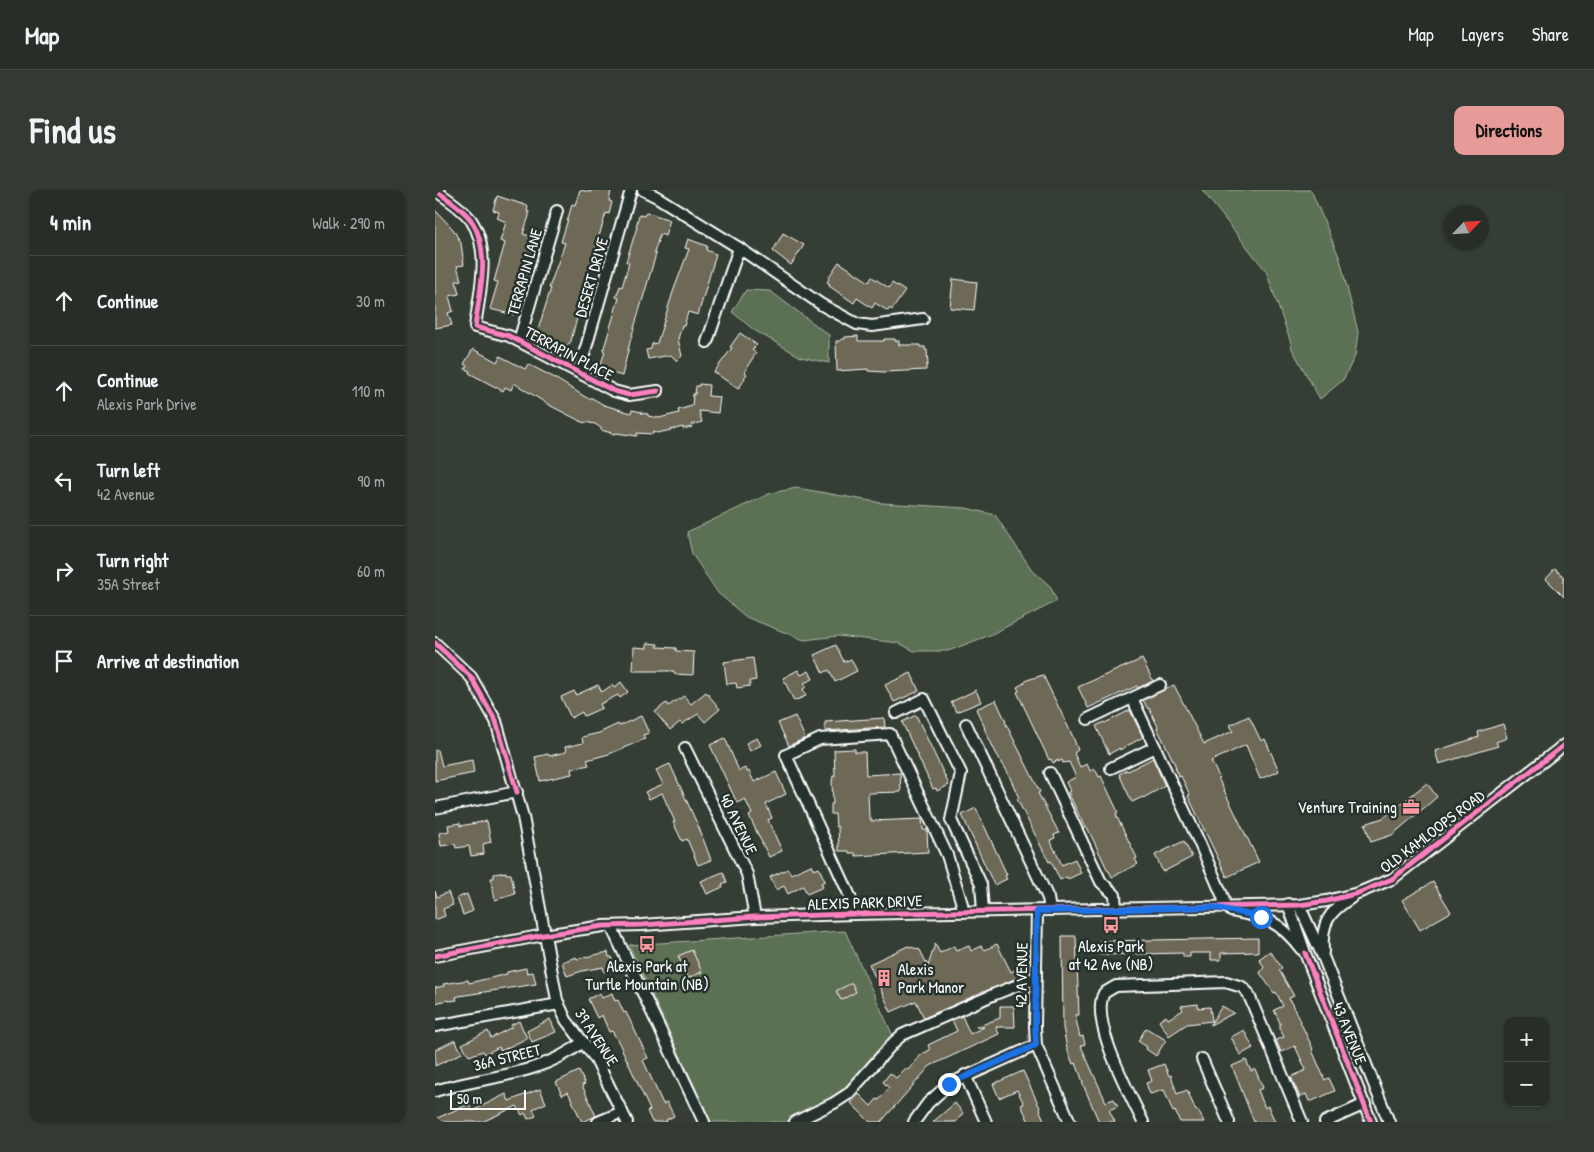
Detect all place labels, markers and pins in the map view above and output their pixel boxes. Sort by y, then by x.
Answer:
place label: Venture Training [1298,796,1397,818]
office icon: Venture Training [1401,797,1421,817]
bus stop icon: Alexis Park at 42 Ave (NB) [1101,915,1121,935]
bus stop icon: Alexis Park at Turtle Mountain (NB) [637,934,657,954]
place label: Alexis Park at 42 Ave (NB) [1069,935,1153,975]
place label: Alexis Park at Turtle Mountain (NB) [585,955,709,995]
place label: Alexis Park Manor [898,958,964,998]
building icon: Alexis Park Manor [874,968,894,988]

